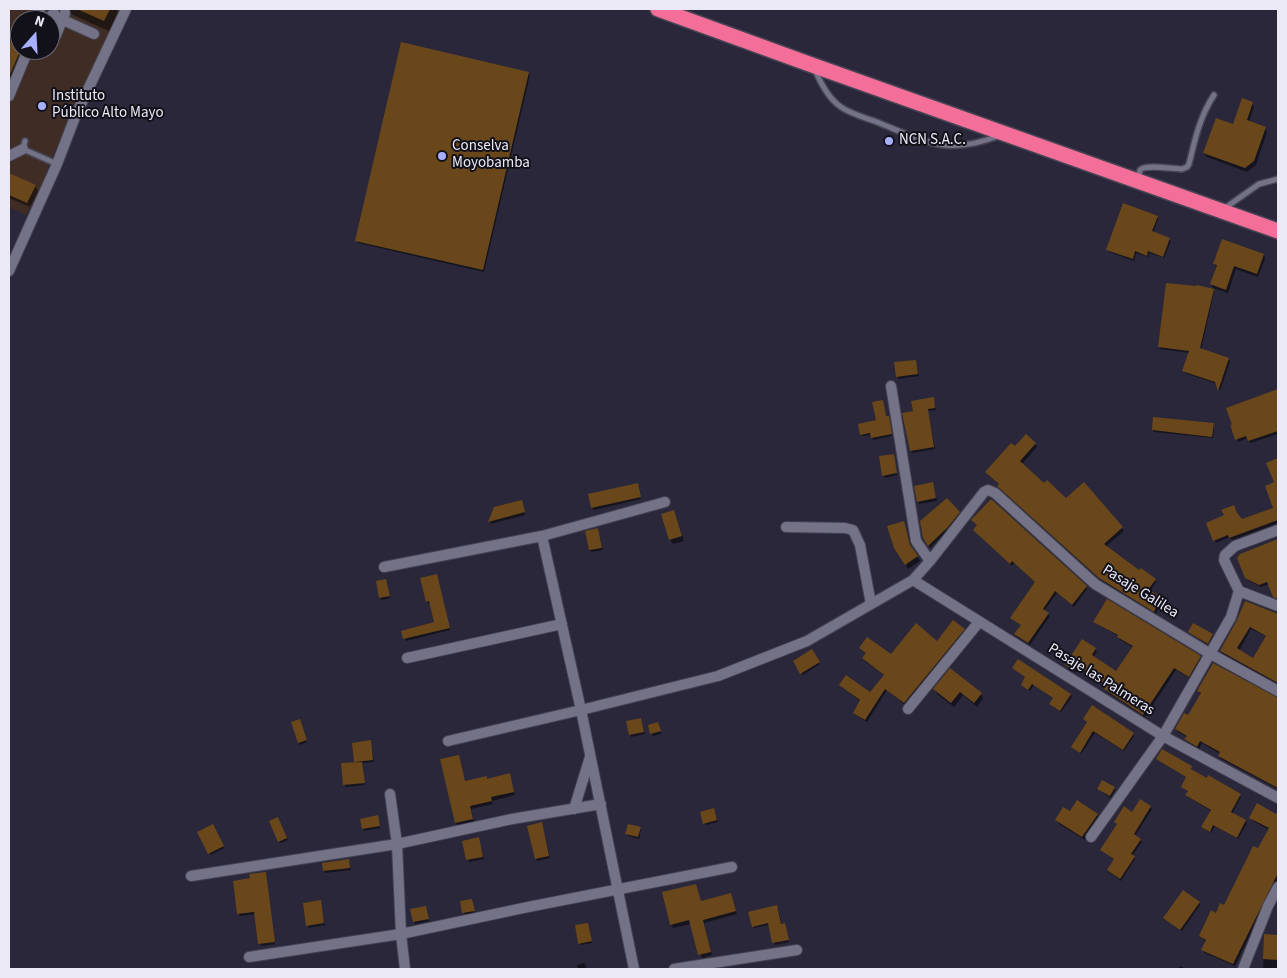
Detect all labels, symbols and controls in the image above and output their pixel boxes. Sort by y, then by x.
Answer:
north arrow [10,10,60,60]
text: N [32,11,47,33]
place label: Instituto Público Alto Mayo [52,88,164,123]
marker: Instituto Público Alto Mayo [36,100,48,112]
place label: NCN S.A.C. [899,132,966,150]
marker: NCN S.A.C. [883,135,895,147]
place label: Conselva Moyobamba [452,138,530,173]
marker: Conselva Moyobamba [436,150,448,162]
street label: Pasaje Galilea [1099,561,1181,623]
street label: Pasaje las Palmeras [1045,640,1157,720]

